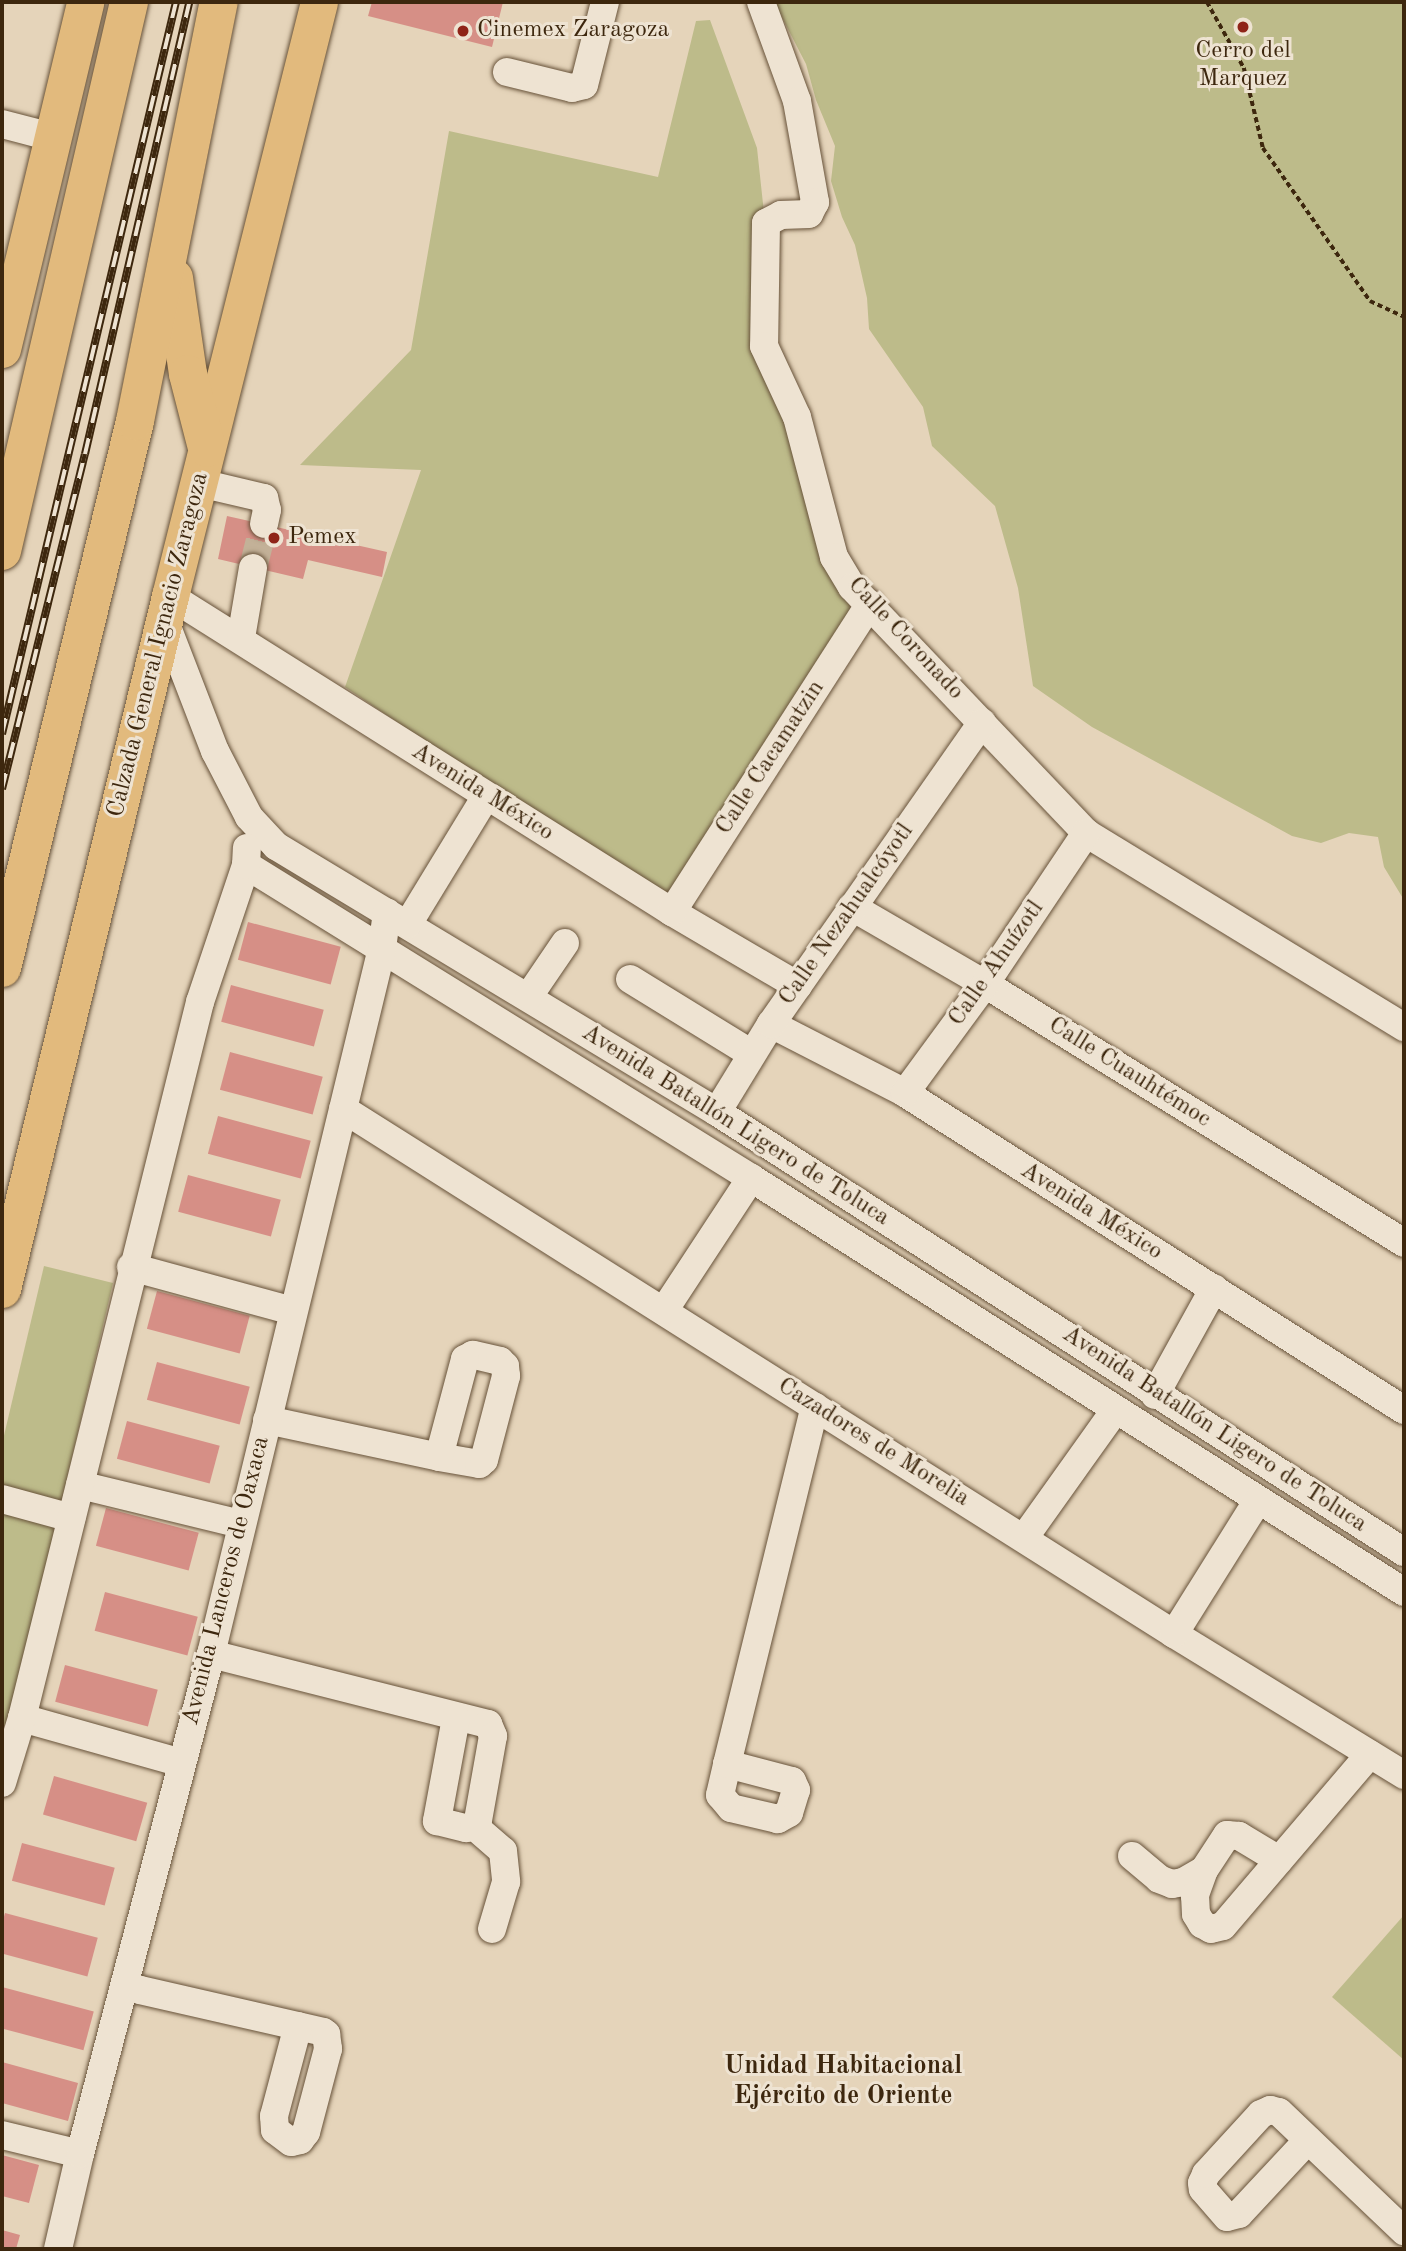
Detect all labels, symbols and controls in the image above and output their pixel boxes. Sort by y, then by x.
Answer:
place label: Cinemex Zaragoza [477,17,669,45]
marker: Cerro del Marquez [1235,19,1251,35]
marker: Cinemex Zaragoza [455,23,471,39]
place label: Cerro del Marquez [1195,38,1291,94]
street label: Calzada General Ignacio Zaragoza [102,470,216,820]
place label: Pemex [288,524,357,552]
marker: Pemex [266,530,282,546]
street label: Calle Coronado [841,572,969,706]
street label: Calle Cacamatzin [710,675,832,841]
street label: Avenida México [405,738,559,848]
street label: Calle Nezahualcóyotl [773,818,921,1012]
street label: Calle Ahuízotl [943,896,1051,1032]
street label: Calle Cuauhtémoc [1042,1011,1216,1135]
street label: Avenida Batallón Ligero de Toluca [576,1019,894,1233]
street label: Avenida México [1014,1157,1168,1267]
street label: Avenida Batallón Ligero de Toluca [1056,1321,1372,1539]
street label: Cazadores de Morelia [772,1372,974,1514]
street label: Avenida Lanceros de Oaxaca [177,1434,277,1728]
district label: Unidad Habitacional Ejército de Oriente [724,2051,962,2112]

